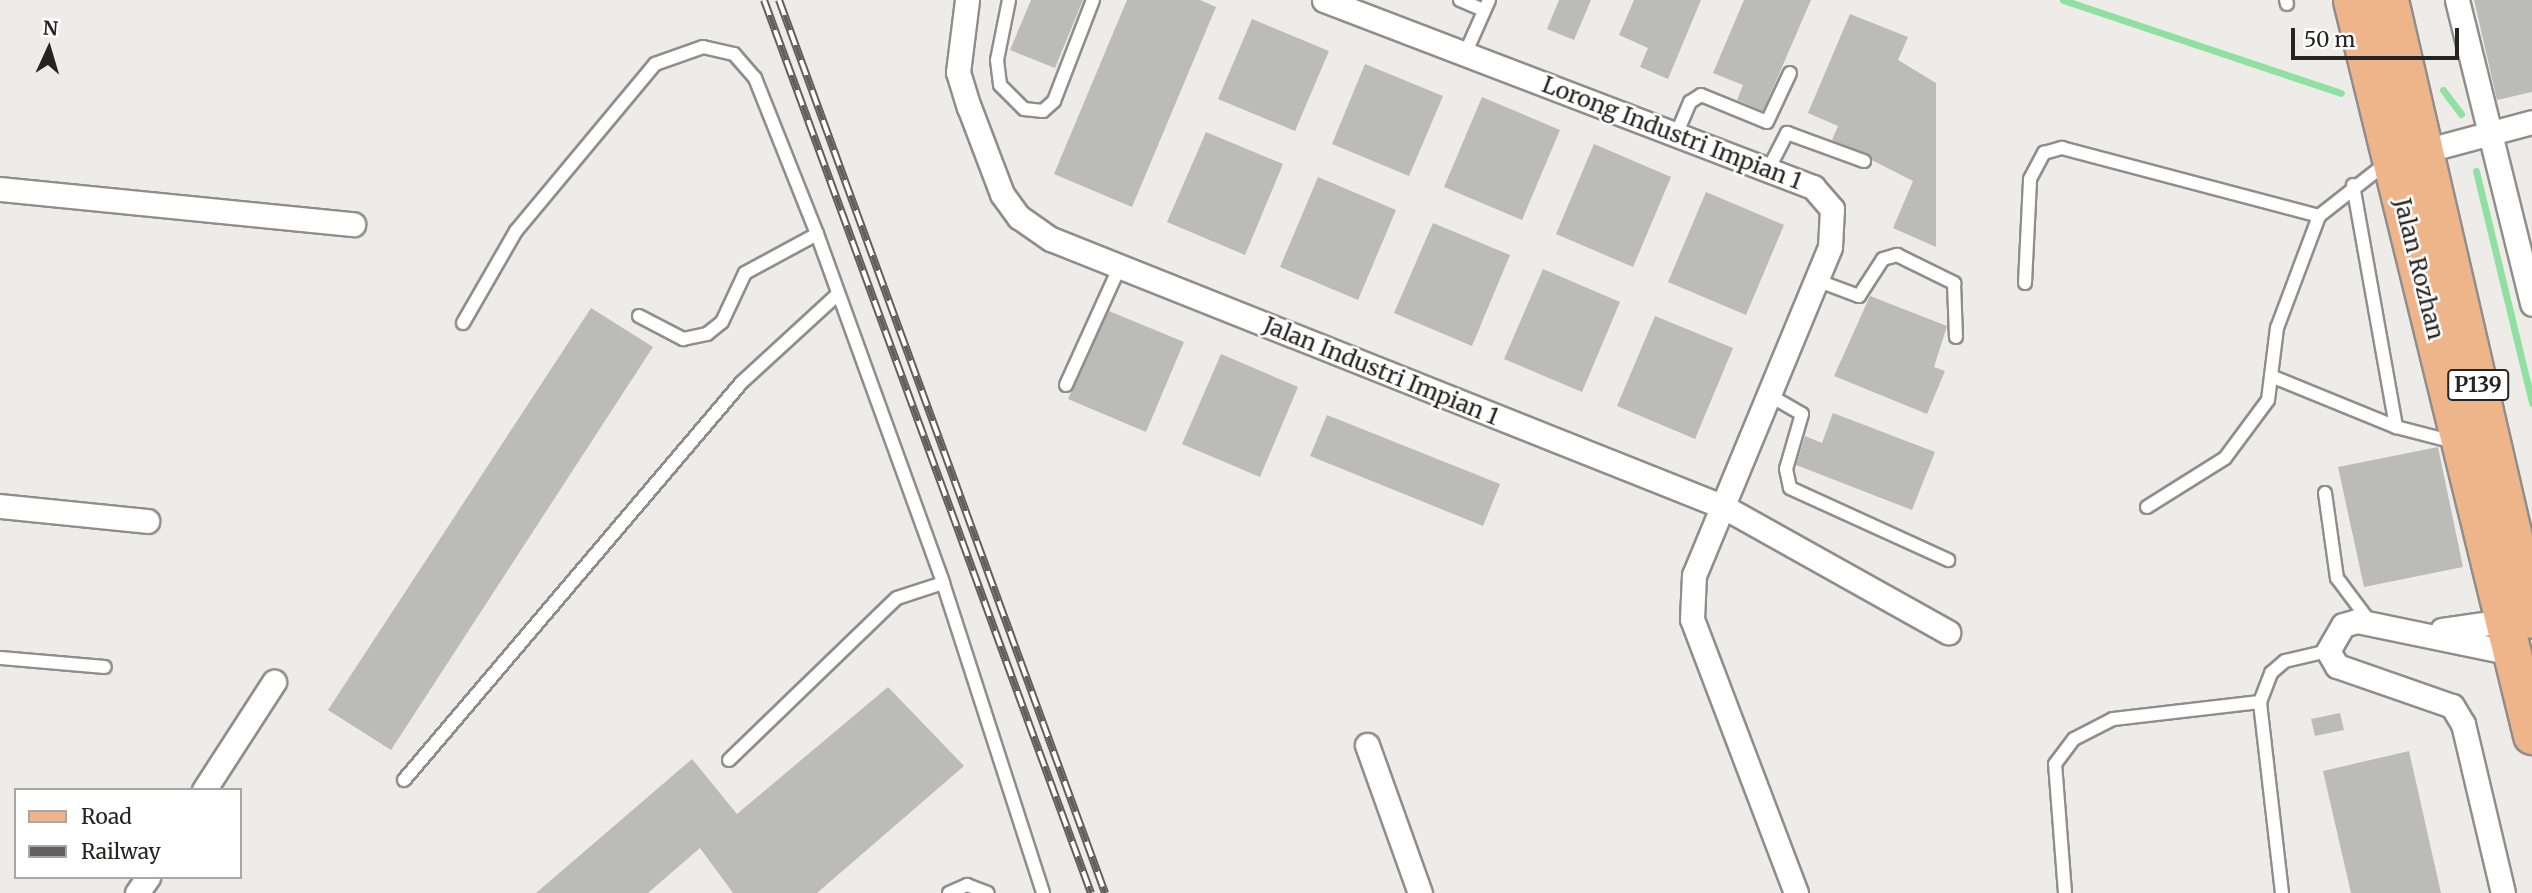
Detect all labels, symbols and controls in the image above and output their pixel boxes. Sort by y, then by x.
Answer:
north arrow [14,14,84,84]
scale bar [2294,14,2462,58]
text: N [42,16,59,41]
text: 50 m [2304,26,2355,53]
street label: Lorong Industri Impian 1 [1538,71,1806,195]
street label: Jalan Rozhan [2388,196,2450,342]
street label: Jalan Industri Impian 1 [1259,311,1503,431]
road number: P139 [2446,368,2510,402]
legend [14,788,242,879]
text: Road [81,803,132,830]
text: Railway [81,838,161,865]

